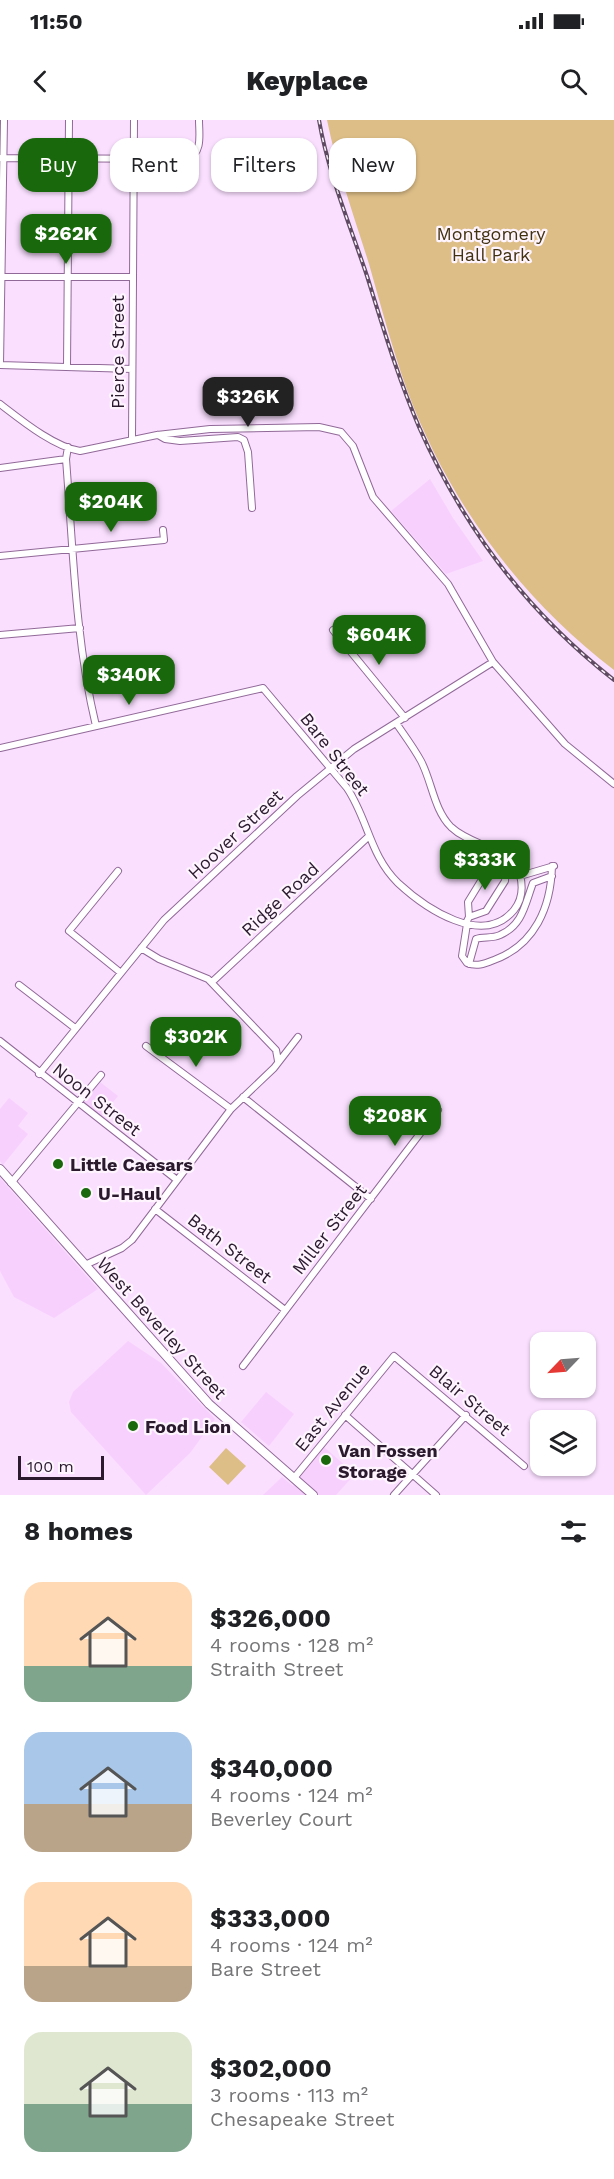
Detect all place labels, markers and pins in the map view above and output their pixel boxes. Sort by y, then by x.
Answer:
pin: $262K [24,214,108,265]
pin: $326K [206,377,290,428]
pin: $204K [69,482,153,533]
pin: $604K [337,615,421,666]
pin: $340K [87,655,171,706]
pin: $333K [443,840,527,891]
pin: $302K [154,1017,238,1068]
pin: $208K [353,1096,437,1147]
place label: Little Caesars [70,1154,193,1175]
marker: Little Caesars [51,1157,65,1171]
place label: U-Haul [98,1183,161,1204]
marker: U-Haul [79,1186,93,1200]
place label: Food Lion [145,1416,231,1437]
marker: Food Lion [126,1419,140,1433]
place label: Van Fossen Storage [338,1440,438,1482]
marker: Van Fossen Storage [319,1453,333,1467]

